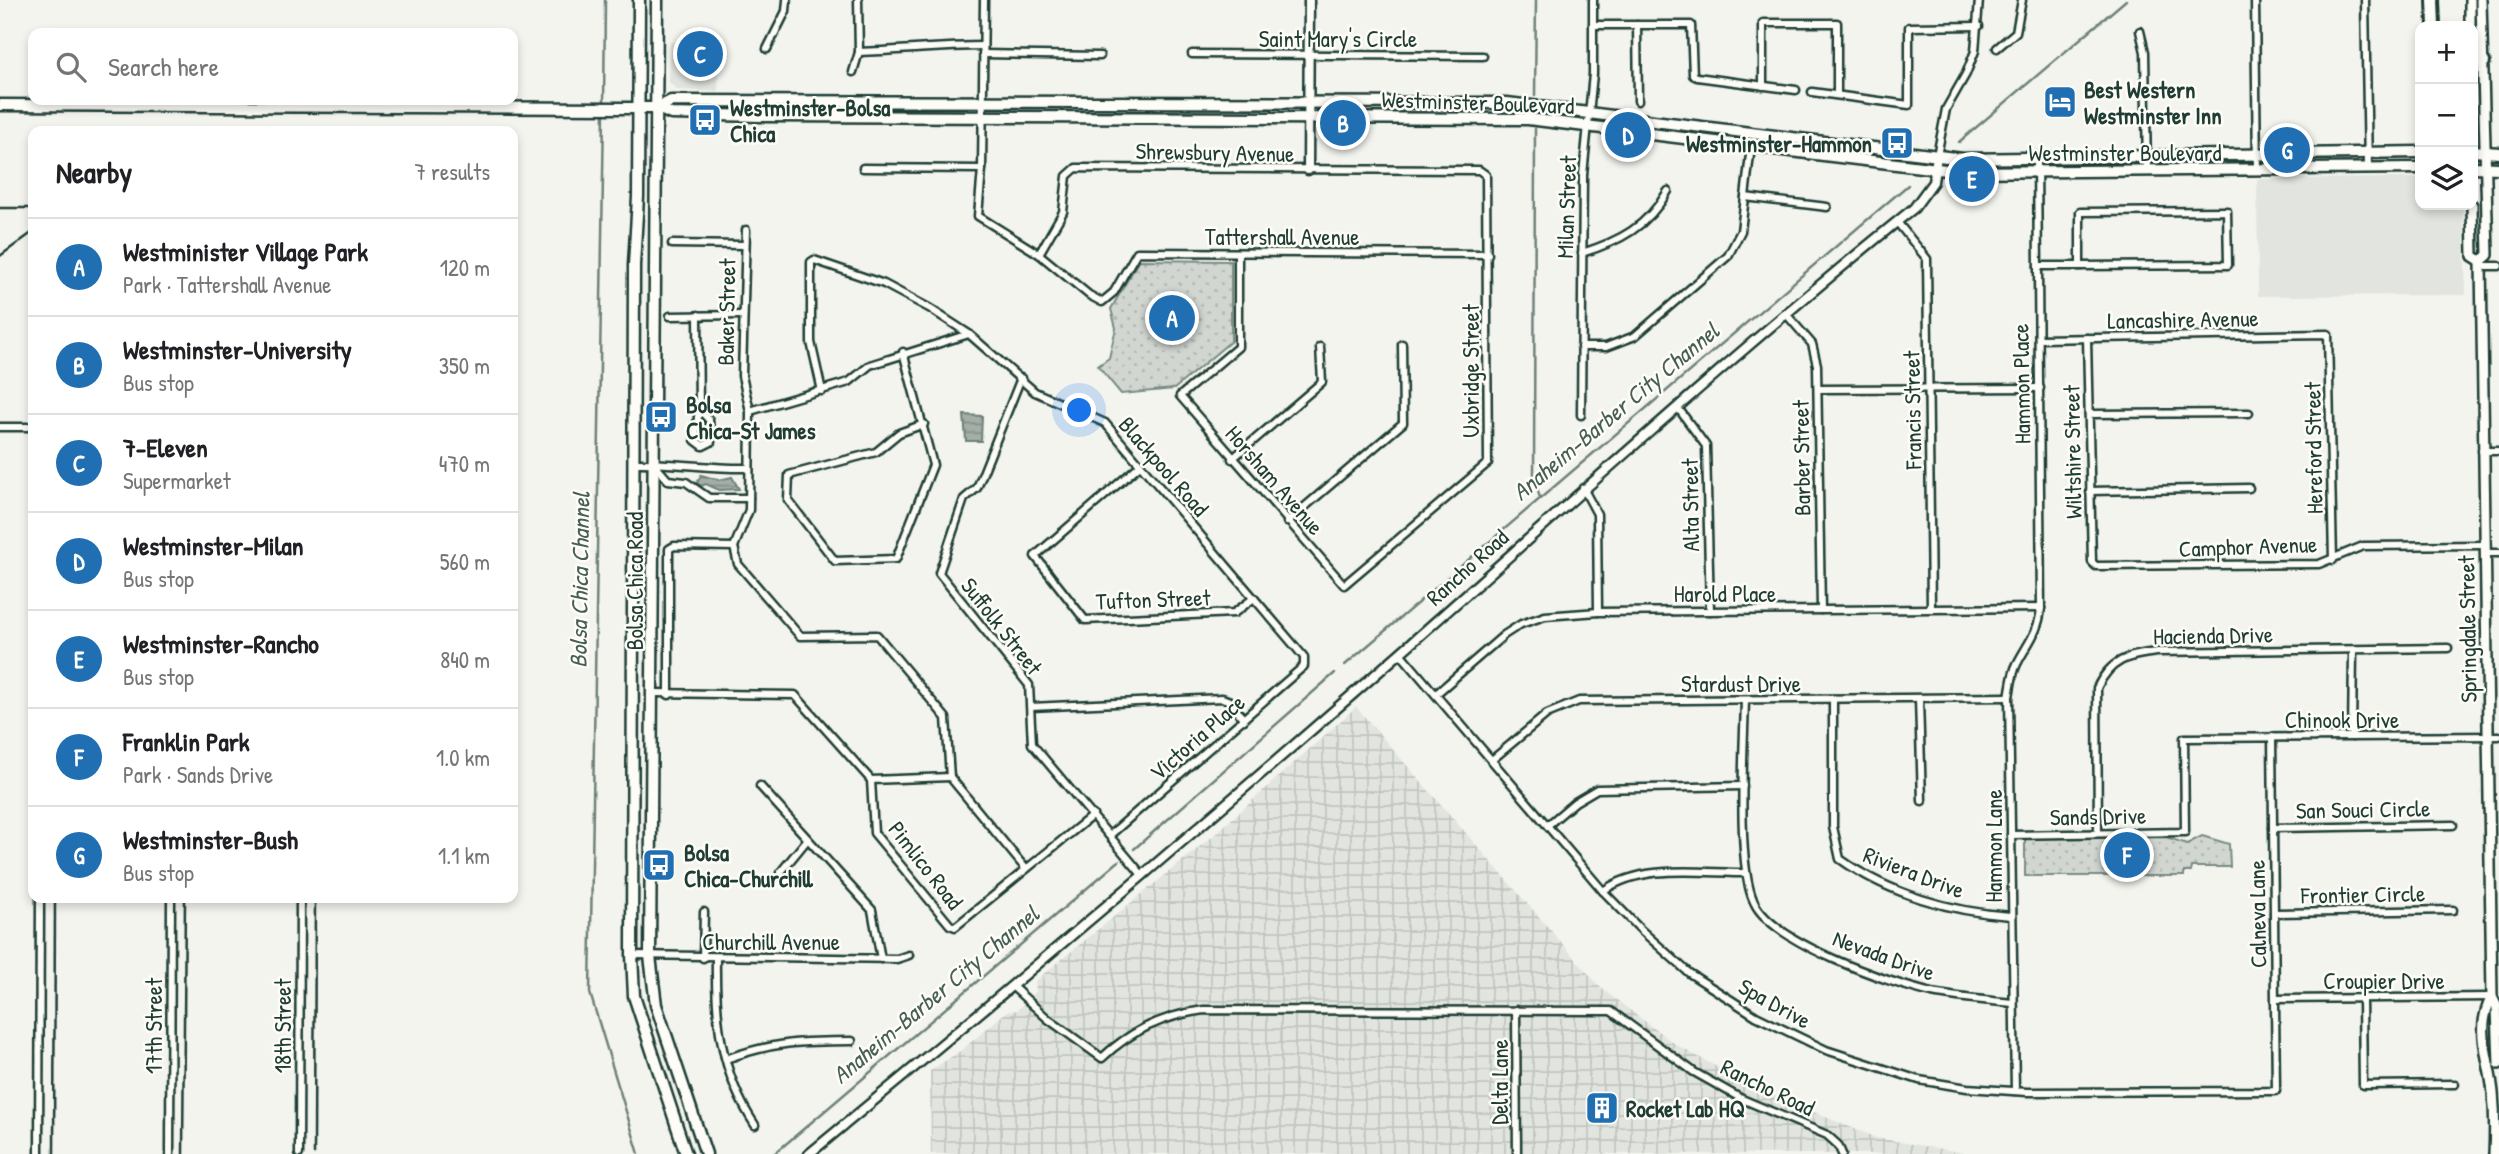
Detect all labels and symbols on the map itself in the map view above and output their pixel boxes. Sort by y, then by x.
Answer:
street label: Saint Mary's Circle [1259,23,1417,54]
pin: C [677,28,723,80]
place label: Best Western Westminster Inn [2084,74,2222,131]
street label: Westminster Boulevard [1381,83,1575,121]
hotel icon: Best Western Westminster Inn [2041,83,2079,121]
place label: Westminster-Bolsa Chica [730,92,890,149]
pin: B [1320,97,1366,149]
bus stop icon: Westminster-Bolsa Chica [686,101,724,139]
pin: D [1605,109,1651,161]
bus stop icon: Westminster-Hammon [1878,124,1916,162]
pin: G [2264,124,2310,176]
place label: Westminster-Hammon [1686,128,1872,159]
street label: Shrewsbury Avenue [1135,135,1295,169]
street label: Westminster Boulevard [2029,137,2221,168]
pin: E [1949,153,1995,205]
street label: Milan Street [1549,154,1583,259]
street label: Tattershall Avenue [1205,221,1359,252]
street label: Baker Street [710,257,742,366]
pin: A [1149,292,1195,344]
street label: Lancashire Avenue [2107,302,2259,336]
street label: Uxbridge Street [1455,303,1486,438]
water label: Anaheim-Barber City Channel [1505,314,1727,508]
street label: Hammon Place [2004,324,2038,444]
street label: Francis Street [1895,349,1929,471]
street label: Hereford Street [2296,381,2330,514]
street label: Wiltshire Street [2055,384,2089,519]
place label: Bolsa Chica-St James [686,389,816,446]
your location [1062,393,1096,427]
bus stop icon: Bolsa Chica-St James [642,398,680,436]
street label: Barber Street [1784,399,1818,516]
street label: Blackpool Road [1112,410,1216,523]
street label: Horsham Avenue [1219,419,1331,541]
street label: Alta Street [1674,457,1706,552]
water label: Bolsa Chica Channel [561,490,597,668]
street label: Bolsa Chica Road [619,512,650,650]
street label: Rancho Road [1419,522,1515,612]
street label: Camphor Avenue [2178,528,2318,564]
street label: Springdale Street [2450,554,2484,703]
street label: Suffolk Street [954,571,1050,682]
street label: Harold Place [1674,578,1776,609]
street label: Tufton Street [1095,581,1212,616]
street label: Hacienda Drive [2153,618,2273,652]
street label: Stardust Drive [1681,668,1801,699]
street label: Victoria Place [1143,687,1251,787]
street label: Chinook Drive [2285,704,2399,735]
street label: Hammon Lane [1978,789,2009,903]
street label: San Souci Circle [2296,792,2430,826]
street label: Sands Drive [2050,800,2146,832]
street label: Pimlico Road [882,814,970,916]
pin: F [2104,829,2150,881]
place label: Bolsa Chica-Churchill [684,837,814,894]
street label: Riviera Drive [1859,839,1969,905]
bus stop icon: Bolsa Chica-Churchill [640,846,678,884]
street label: Calneva Lane [2241,860,2273,968]
street label: Frontier Circle [2300,877,2425,911]
water label: Anaheim-Barber City Channel [825,897,1047,1091]
street label: Nevada Drive [1829,922,1939,988]
street label: Churchill Avenue [702,926,840,957]
street label: Croupier Drive [2323,965,2445,996]
street label: Spa Drive [1733,971,1817,1035]
street label: 17th Street [138,977,169,1074]
street label: 18th Street [267,978,298,1073]
street label: Delta Lane [1484,1039,1515,1125]
street label: Rancho Road [1716,1051,1820,1123]
building icon: Rocket Lab HQ [1583,1089,1621,1127]
place label: Rocket Lab HQ [1626,1093,1745,1124]

